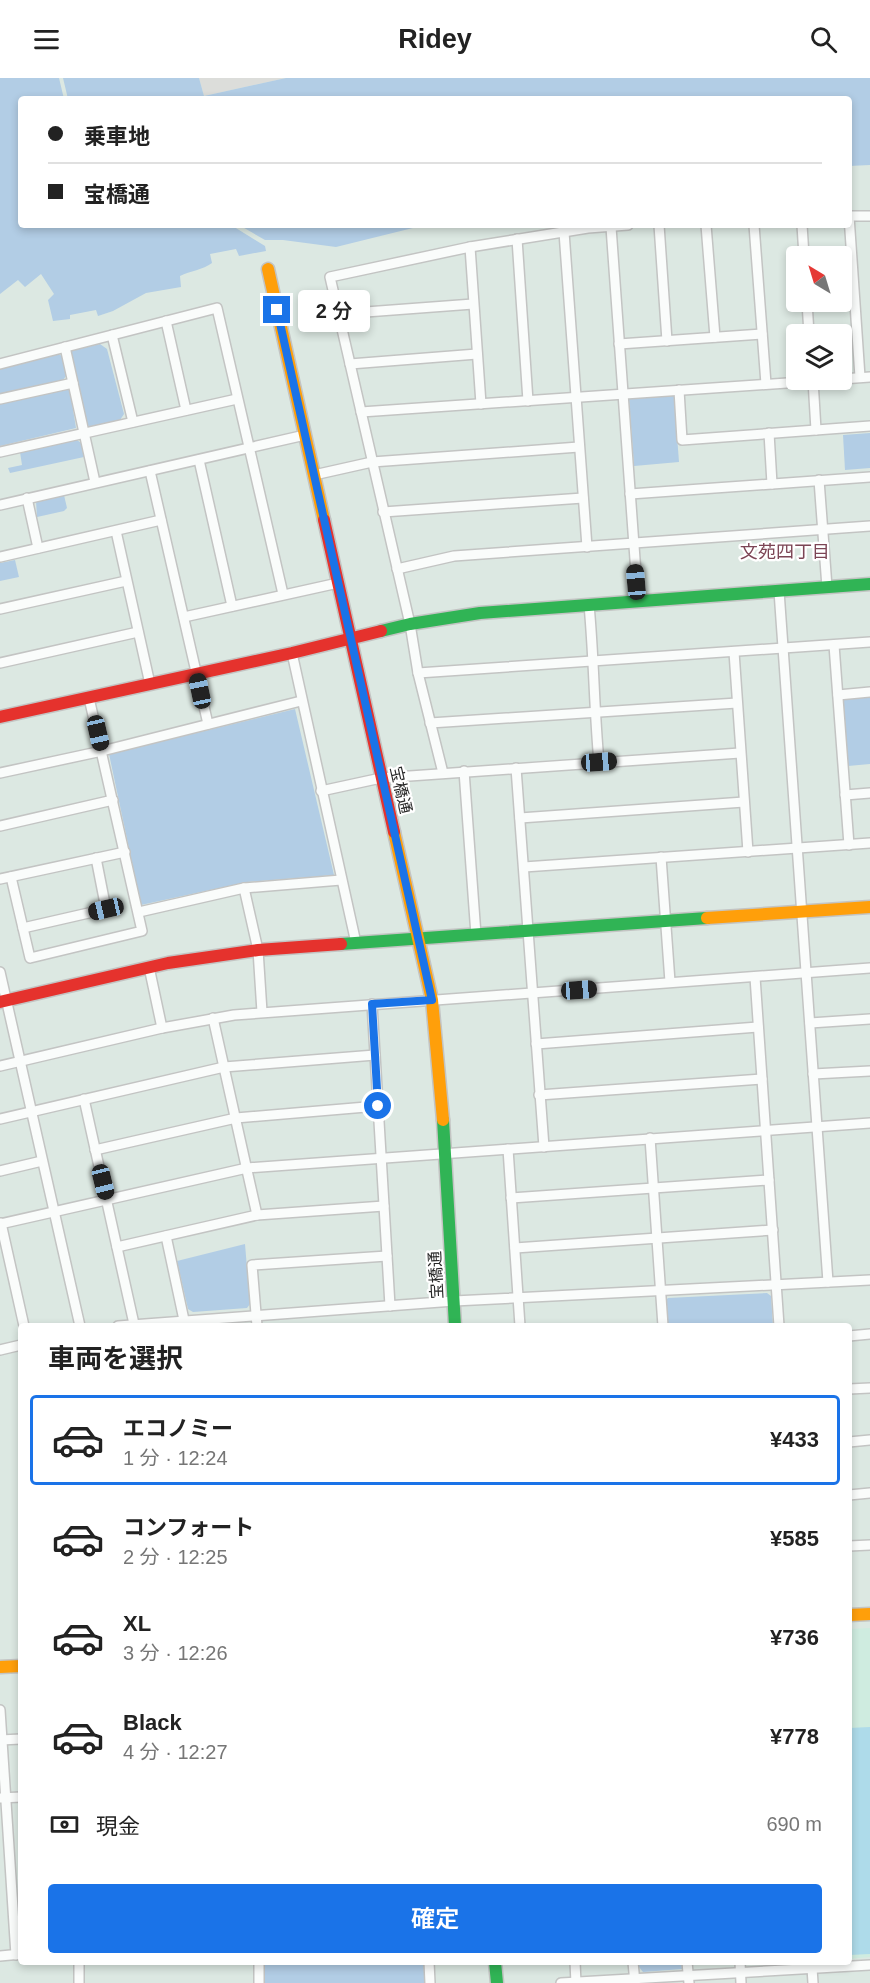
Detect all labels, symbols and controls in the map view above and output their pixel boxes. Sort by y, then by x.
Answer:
icon: menu [30,23,63,56]
icon: search [807,23,840,56]
text: Ridey [398,24,472,54]
text: 乗車地 [84,124,150,149]
text: 宝橋通 [84,182,150,207]
north arrow [786,246,852,312]
map controls [786,246,852,390]
callout: 2 分 [298,289,370,331]
route end [263,296,290,323]
text: 2 分 [316,300,352,322]
button: layers [786,324,852,390]
district label: 文苑四丁目 [740,542,830,562]
car [625,563,647,601]
car [187,672,213,710]
car [85,713,111,753]
car [580,752,618,772]
street label: 宝橋通 [387,765,415,815]
car [86,896,126,922]
car [560,980,598,1000]
route start [364,1092,391,1119]
car [90,1162,116,1202]
street label: 宝橋通 [426,1251,446,1299]
text: 車両を選択 [48,1344,183,1374]
icon: car [51,1413,105,1467]
text: エコノミー [123,1416,233,1441]
text: ¥433 [770,1427,819,1452]
text: 1 分 · 12:24 [123,1447,228,1469]
icon: car [51,1512,105,1566]
text: コンフォート [123,1515,254,1540]
text: ¥585 [770,1526,819,1551]
text: 2 分 · 12:25 [123,1546,228,1568]
icon: car [51,1611,105,1665]
text: XL [123,1611,151,1636]
text: ¥736 [770,1625,819,1650]
text: 3 分 · 12:26 [123,1642,228,1664]
icon: car [51,1710,105,1764]
text: Black [123,1710,182,1735]
text: ¥778 [770,1724,819,1749]
text: 4 分 · 12:27 [123,1741,228,1763]
icon: cash [48,1808,81,1841]
text: 690 m [766,1813,822,1835]
text: 現金 [96,1814,140,1839]
button: 確定 [48,1884,822,1953]

